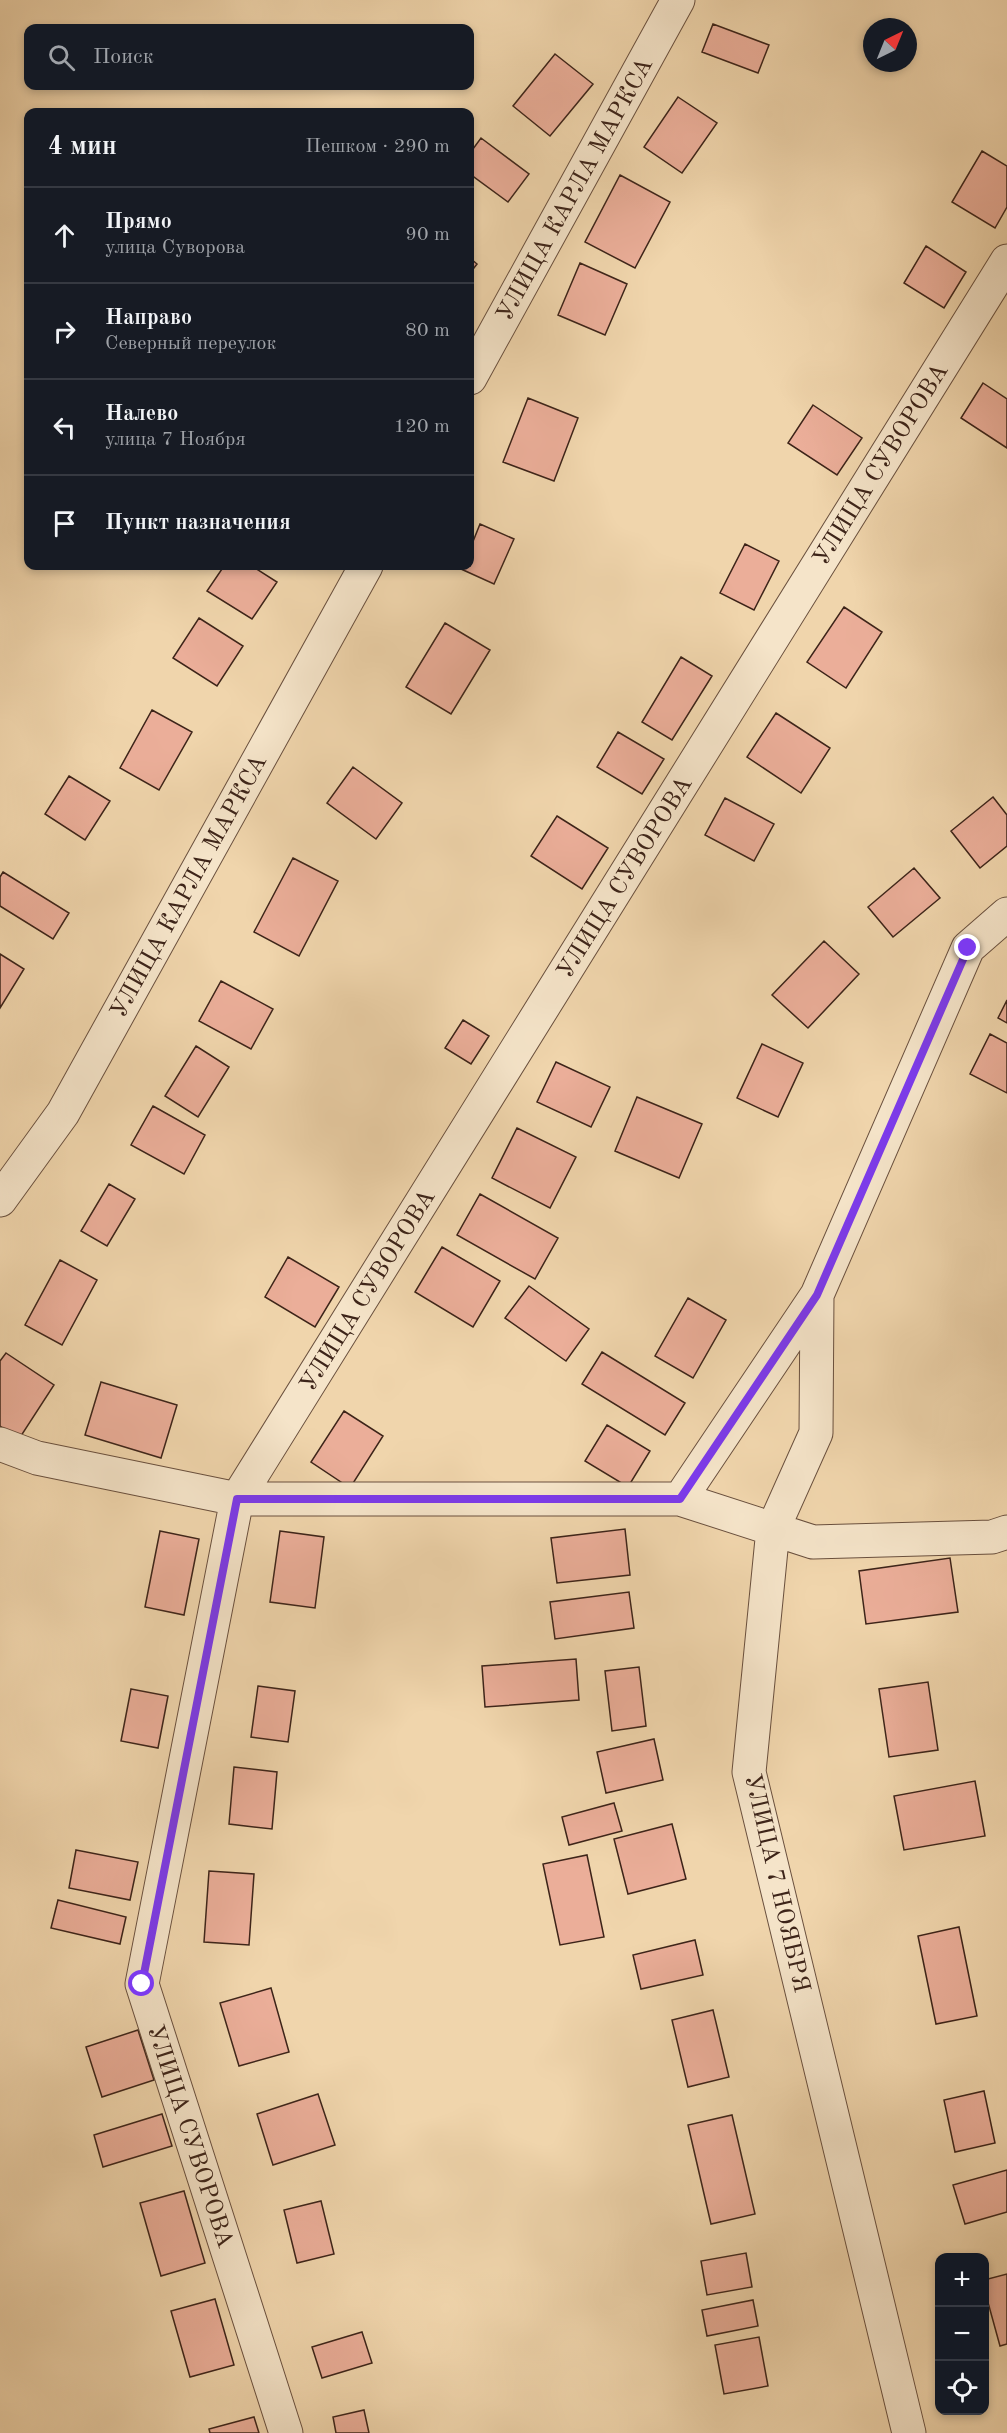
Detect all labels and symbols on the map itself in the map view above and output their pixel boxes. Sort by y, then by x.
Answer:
north arrow [863,18,917,72]
street label: УЛИЦА КАРЛА МАРКСА [493,54,658,326]
street label: УЛИЦА СУВОРОВА [810,360,954,570]
street label: УЛИЦА КАРЛА МАРКСА [107,751,272,1023]
street label: УЛИЦА СУВОРОВА [554,773,698,983]
route end [954,934,980,960]
street label: УЛИЦА СУВОРОВА [297,1186,441,1396]
street label: УЛИЦА 7 НОЯБРЯ [739,1772,813,1995]
route start [128,1970,154,1996]
street label: УЛИЦА СУВОРОВА [142,2022,236,2251]

